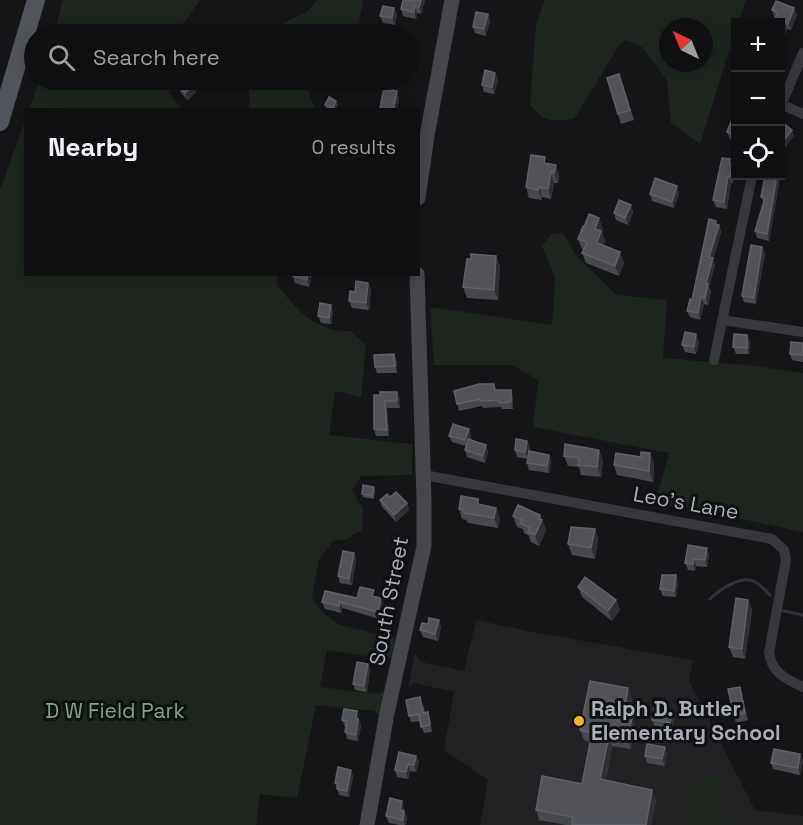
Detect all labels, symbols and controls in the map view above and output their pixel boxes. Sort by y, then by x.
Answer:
north arrow [659,18,713,72]
map controls [731,18,785,180]
button: + [731,18,785,72]
search box [24,24,420,90]
icon: search [45,41,78,74]
text: Search here [93,43,220,71]
button: − [731,72,785,126]
button: locate [731,126,785,180]
text: Nearby [48,130,138,164]
text: 0 results [312,134,396,160]
street label: Leo's Lane [631,480,741,525]
street label: South Street [363,534,414,668]
place label: Ralph D. Butler Elementary School [591,695,781,746]
park label: D W Field Park [45,697,185,724]
marker: Ralph D. Butler Elementary School [572,714,586,728]

